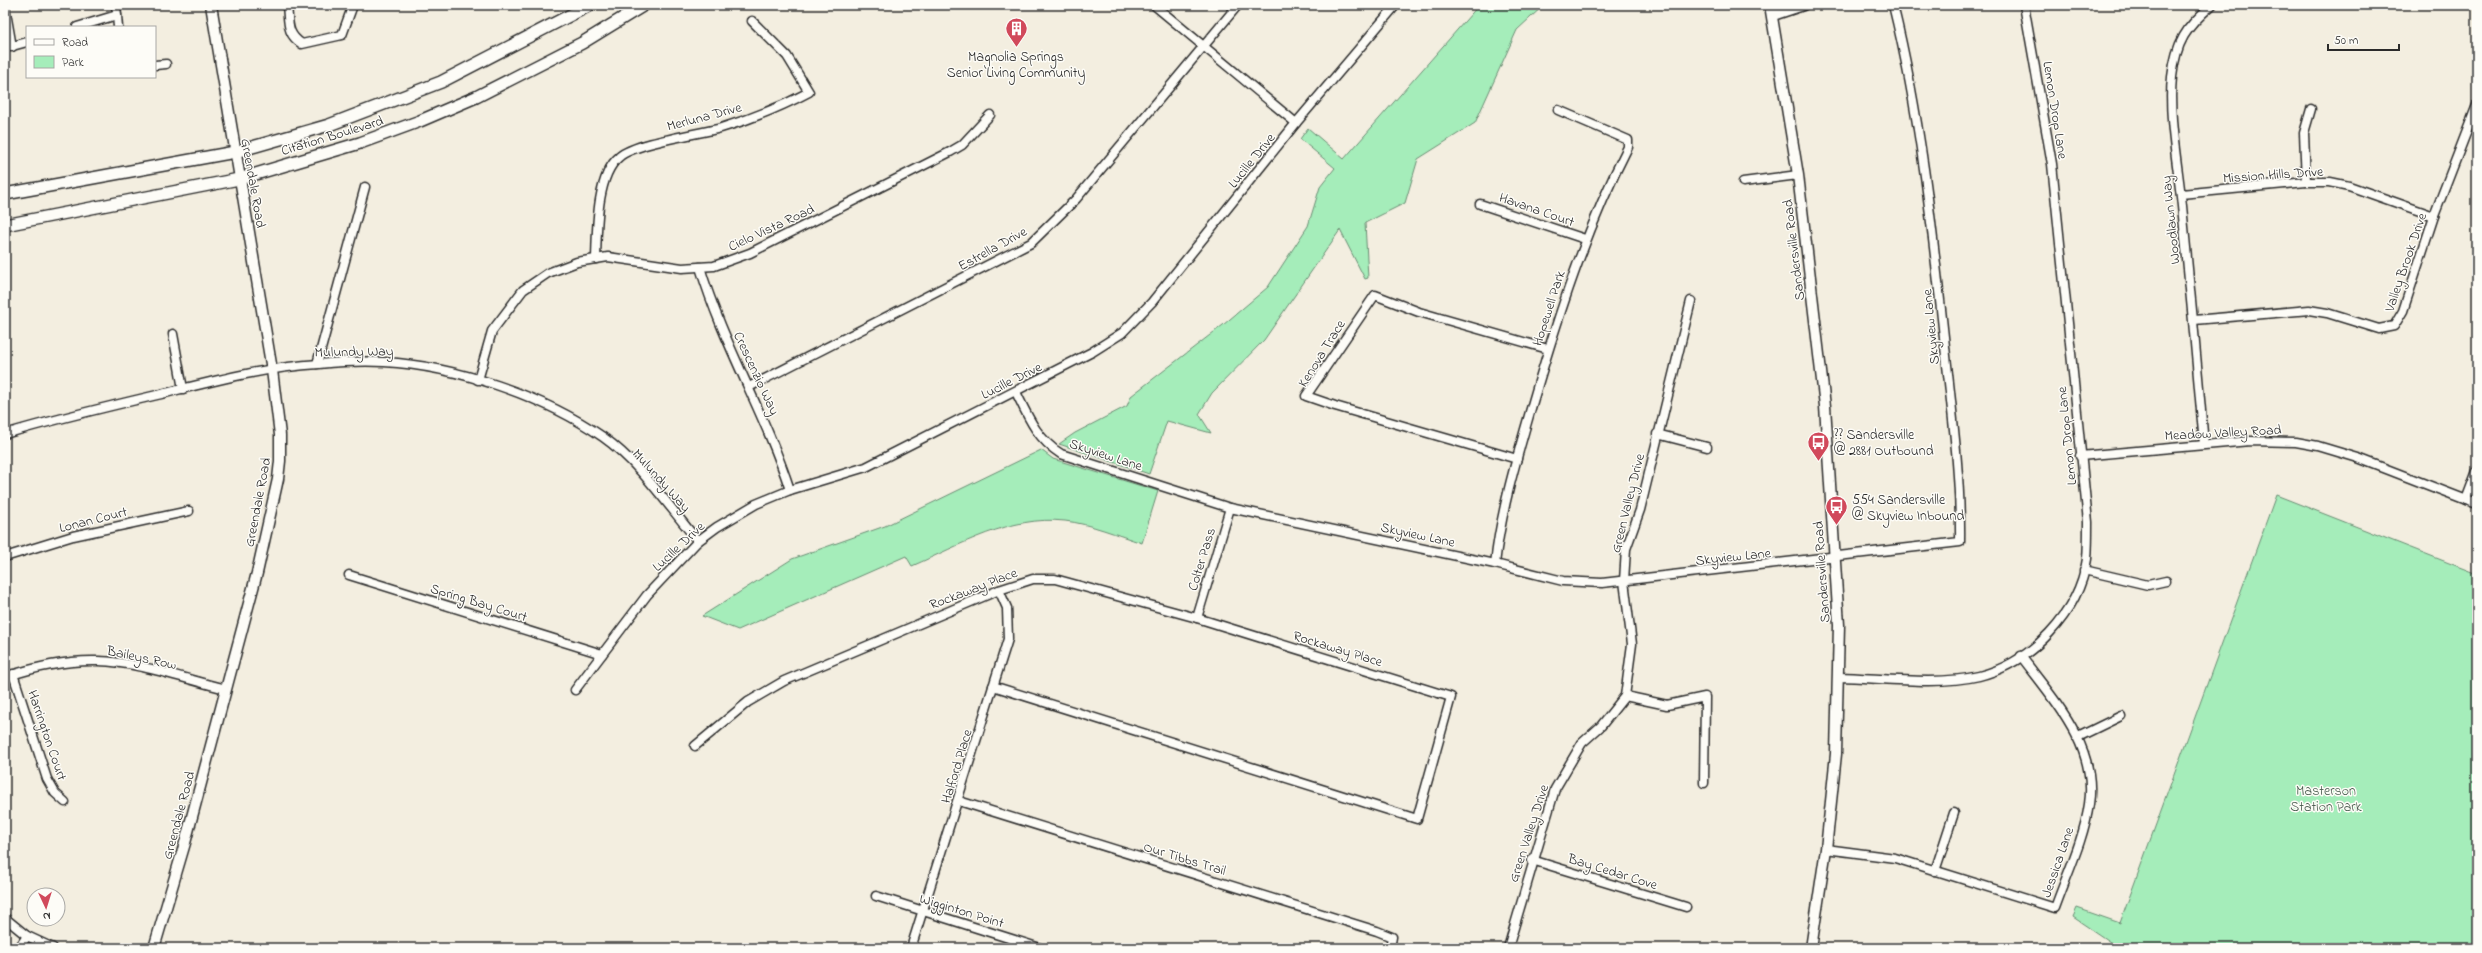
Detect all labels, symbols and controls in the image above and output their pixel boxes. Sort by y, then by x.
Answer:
building icon: Magnolia Springs Senior Living Community [1003,15,1029,48]
legend [26,26,156,78]
scale bar [2328,26,2399,52]
text: 50 m [2334,32,2358,50]
text: Road [62,34,88,52]
place label: Magnolia Springs Senior Living Community [947,47,1086,85]
text: Park [62,54,84,72]
street label: Lemon Drop Lane [2036,60,2073,161]
street label: Merluna Drive [665,97,745,138]
street label: Citation Boulevard [279,111,386,162]
street label: Lucille Drive [1223,128,1281,193]
street label: Greendale Road [234,137,271,230]
street label: Mission Hills Drive [2222,161,2325,189]
street label: Woodlawn Way [2156,174,2188,265]
street label: Havana Court [1496,188,1577,233]
street label: Sandersville Road [1778,198,1811,302]
street label: Cielo Vista Road [725,199,818,257]
street label: Valley Brook Drive [2379,210,2434,316]
street label: Estrella Drive [954,221,1032,277]
street label: Hopewell Park [1527,267,1572,349]
street label: Skyview Lane [1917,287,1947,366]
street label: Kenova Trace [1293,315,1352,392]
street label: Crescenzio Way [726,328,784,420]
street label: Mulundy Way [314,341,394,365]
street label: Lucille Drive [978,357,1046,406]
street label: Lemon Drop Lane [2052,385,2083,486]
street label: Meadow Valley Road [2164,420,2282,448]
place label: ?? Sandersville @ 2881 Outbound [1834,425,1934,462]
bus stop icon: ?? Sandersville @ 2881 Outbound [1806,429,1832,462]
street label: Skyview Lane [1066,434,1145,478]
street label: Mulundy Way [626,445,695,518]
street label: Green Valley Drive [1606,451,1652,555]
street label: Greendale Road [240,456,277,549]
place label: 554 Sandersville @ Skyview Inbound [1852,490,1964,528]
bus stop icon: 554 Sandersville @ Skyview Inbound [1823,494,1849,527]
street label: Lonan Court [57,502,130,539]
street label: Lucille Drive [648,517,711,577]
street label: Skyview Lane [1378,517,1458,555]
street label: Sandersville Road [1808,520,1837,623]
street label: Colter Pass [1183,525,1222,593]
street label: Skyview Lane [1694,543,1773,573]
street label: Rockaway Place [927,563,1022,617]
street label: Spring Bay Court [427,579,530,629]
street label: Rockaway Place [1290,626,1386,674]
street label: Baileys Row [104,641,178,677]
street label: Harrington Court [20,687,72,784]
street label: Halford Place [936,726,979,806]
street label: Greendale Road [158,769,201,862]
street label: Green Valley Drive [1504,781,1556,885]
park label: Masterson Station Park [2290,781,2363,818]
street label: Jessica Lane [2037,824,2080,900]
street label: Our Tibbs Trail [1141,837,1228,882]
street label: Bay Cedar Cove [1564,849,1661,897]
north arrow [26,887,66,927]
street label: Wigginton Point [917,889,1007,935]
text: N [42,908,51,924]

